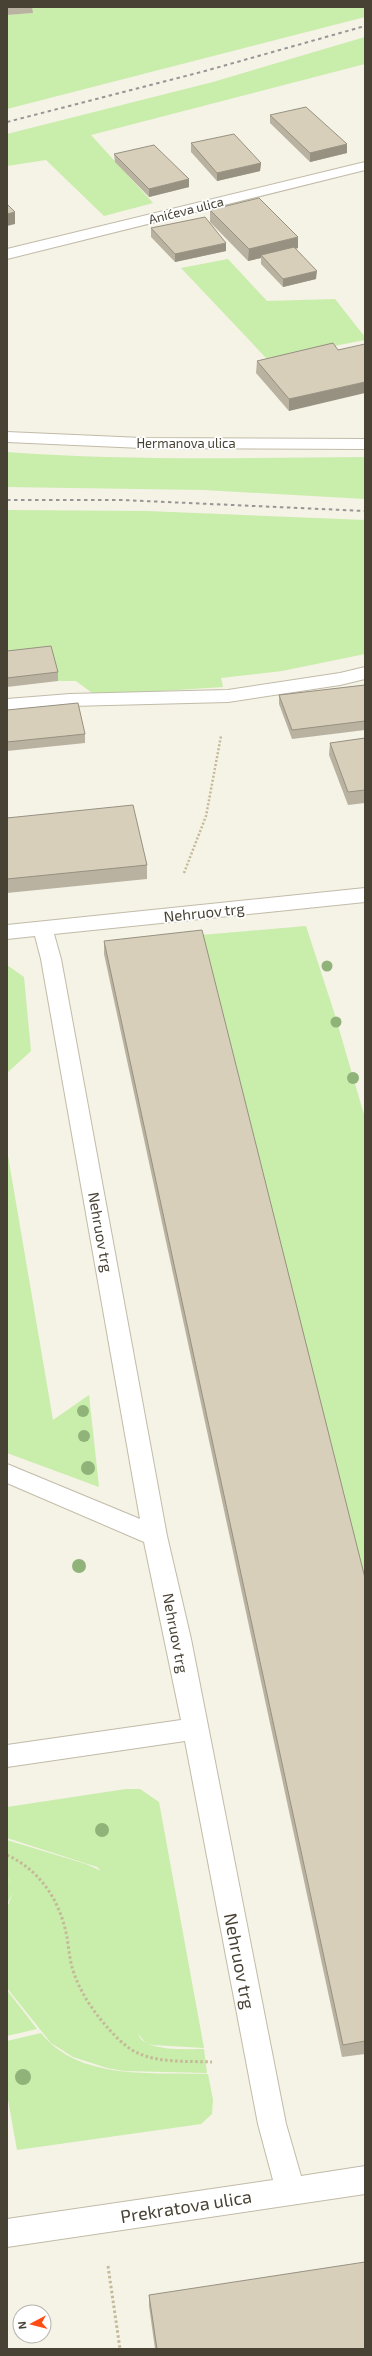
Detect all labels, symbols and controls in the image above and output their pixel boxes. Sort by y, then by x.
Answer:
street label: Anićeva ulica [147,193,225,227]
street label: Hermanova ulica [136,435,236,451]
street label: Nehruov trg [163,899,246,925]
street label: Nehruov trg [85,1191,117,1274]
street label: Nehruov trg [159,1591,193,1675]
street label: Nehruov trg [220,1911,260,2011]
street label: Prekratova ulica [119,2185,253,2227]
north arrow [12,2304,52,2344]
text: N [15,2320,29,2330]

